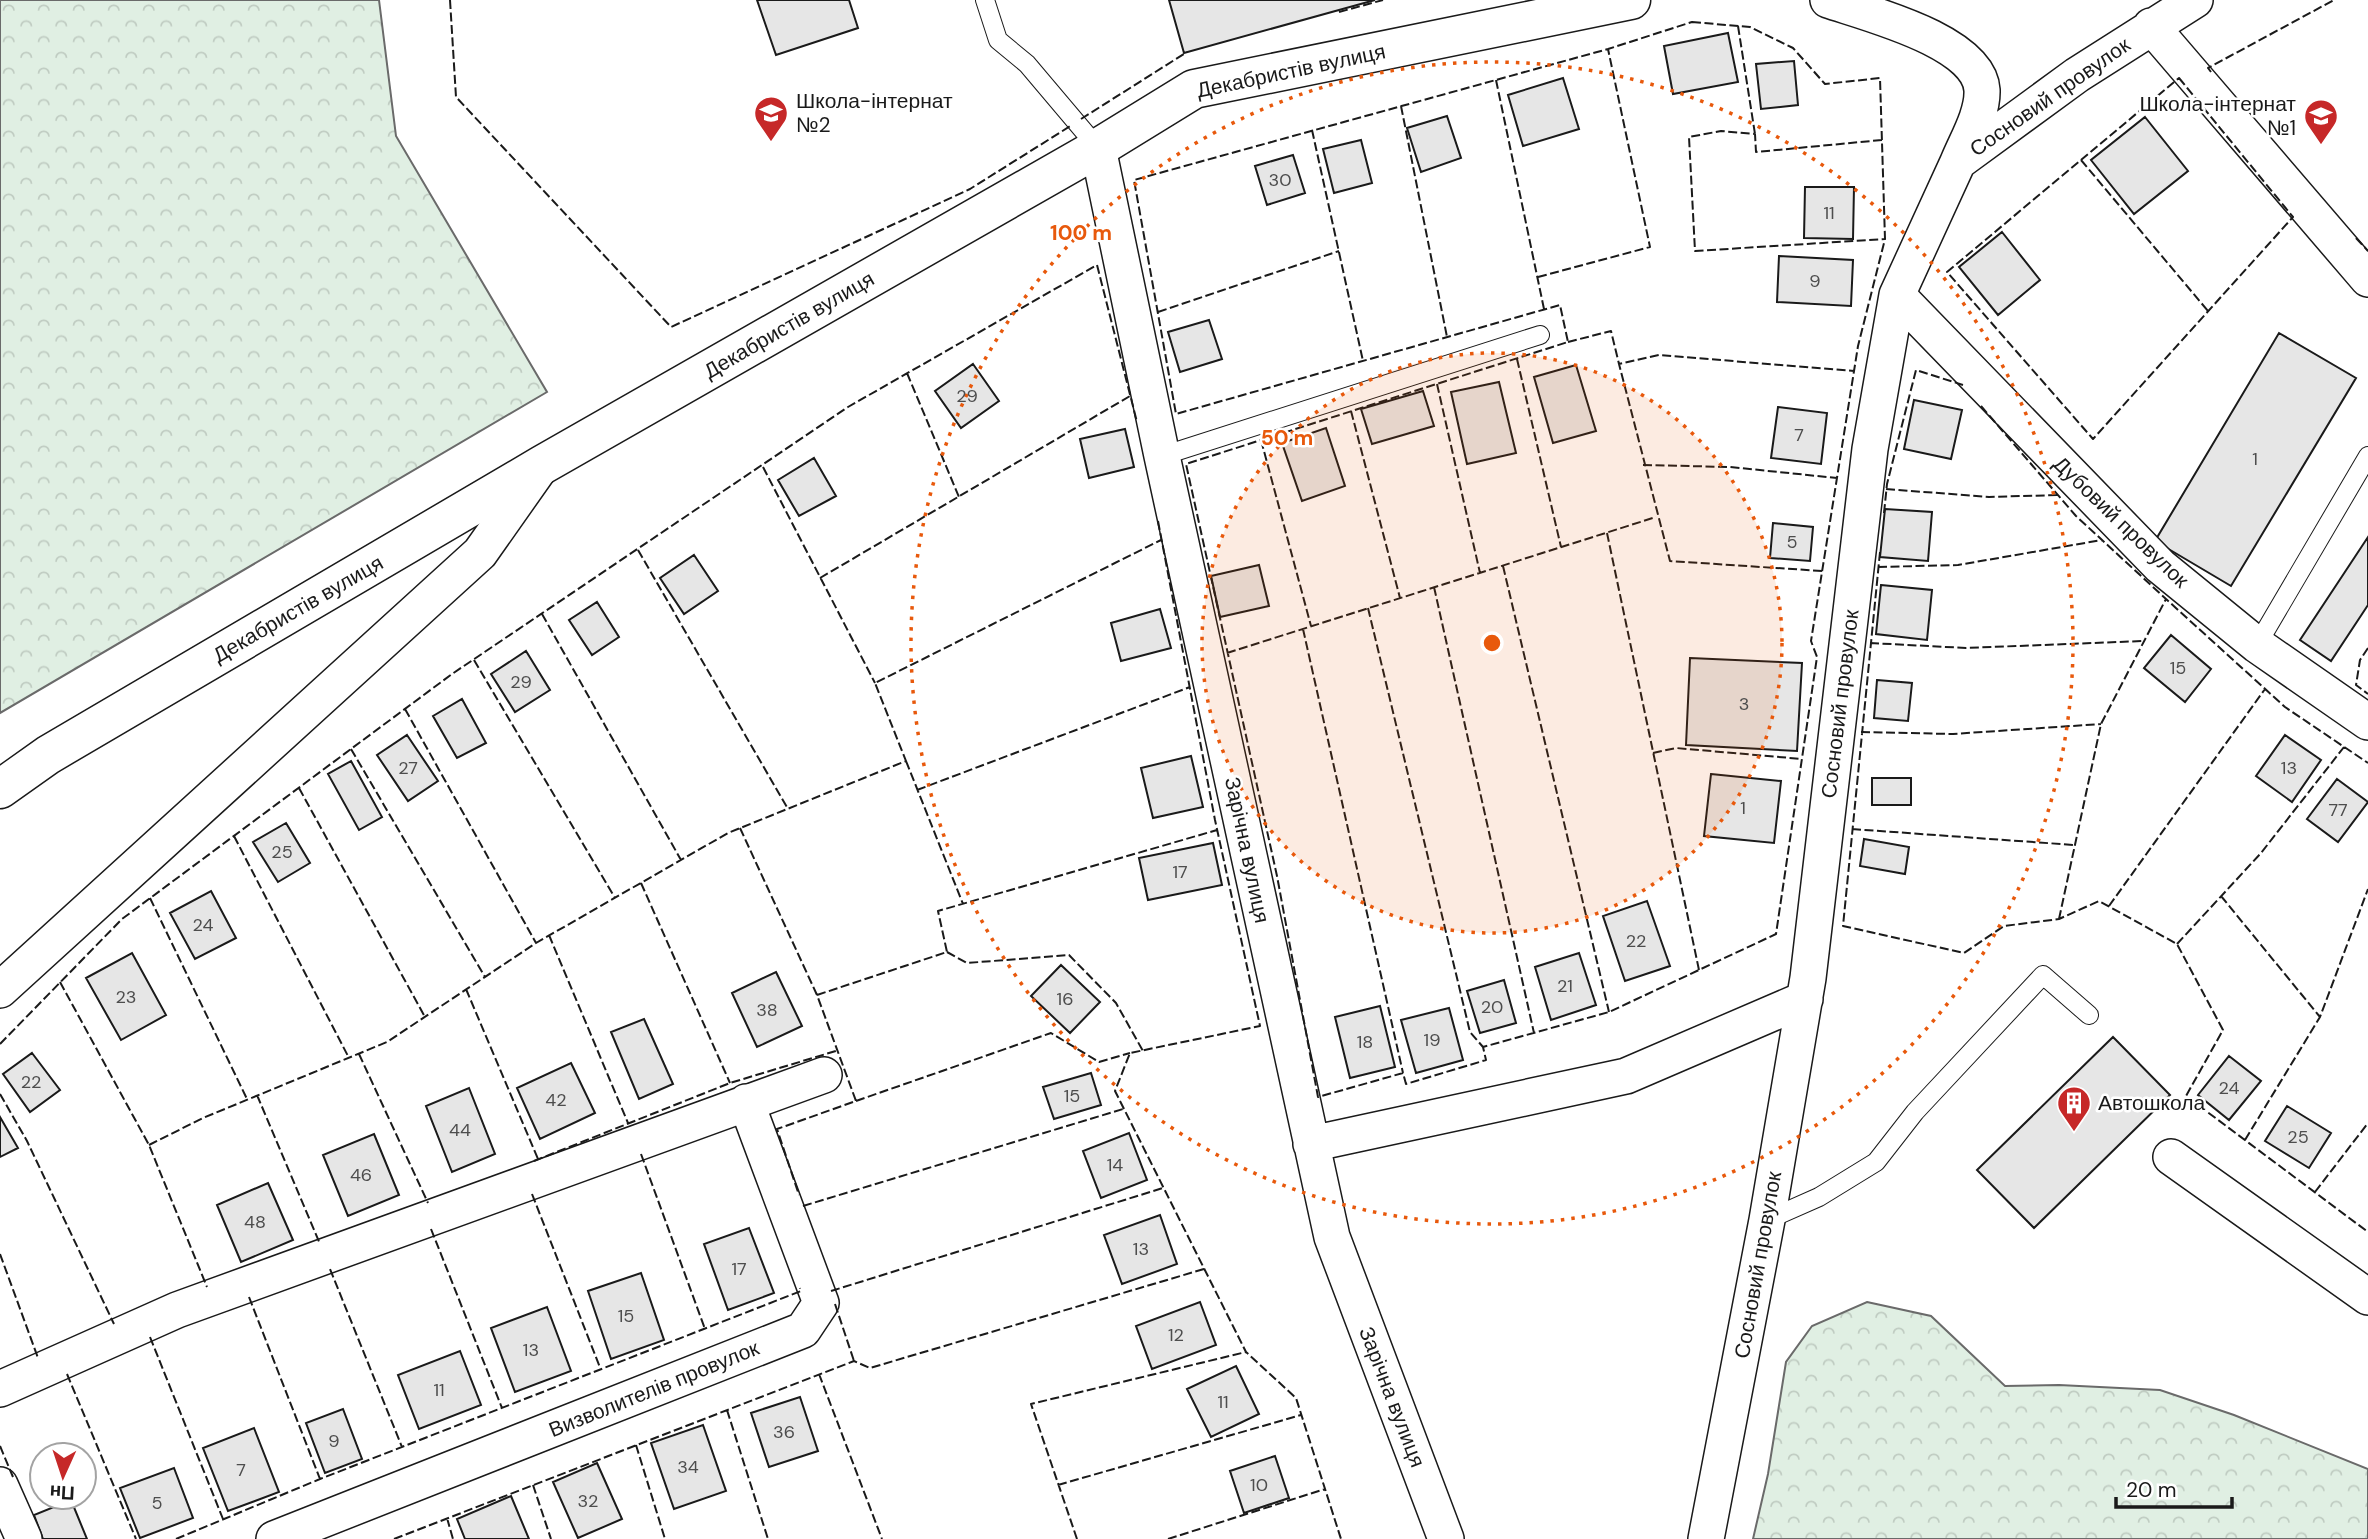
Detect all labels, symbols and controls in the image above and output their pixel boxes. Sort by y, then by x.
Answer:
street label: Сосновий провулок [1964,31,2136,163]
street label: Декабристів вулиця [1194,37,1388,105]
place label: Школа-інтернат №2 [796,87,953,139]
place label: Школа-інтернат №1 [2139,90,2296,142]
school or university icon: Школа-інтернат №2 [752,94,790,143]
school or university icon: Школа-інтернат №1 [2302,97,2340,146]
house number: 30 [1269,168,1291,192]
house number: 11 [1823,201,1835,225]
text: 100 m [1050,219,1112,247]
street label: Декабристів вулиця [699,265,879,385]
house number: 9 [1809,269,1821,293]
house number: 29 [956,384,978,408]
house number: 7 [1794,423,1804,447]
text: 50 m [1261,424,1313,452]
house number: 1 [2252,447,2258,471]
street label: Дубовий провулок [2047,450,2195,595]
house number: 5 [1787,530,1797,554]
street label: Декабристів вулиця [208,549,388,669]
street label: Сосновий провулок [1815,607,1866,800]
centre of rings [1480,631,1504,655]
house number: 15 [2170,656,2186,680]
house number: 29 [510,670,532,694]
house number: 3 [1739,692,1749,716]
house number: 27 [398,756,418,780]
house number: 13 [2281,756,2297,780]
street label: Зарічна вулиця [1218,774,1276,926]
house number: 1 [1740,796,1746,820]
house number: 77 [2328,798,2348,822]
house number: 25 [271,840,293,864]
house number: 17 [1172,860,1188,884]
house number: 24 [193,913,214,937]
house number: 22 [1626,929,1646,953]
house number: 21 [1557,974,1573,998]
house number: 23 [115,985,137,1009]
house number: 16 [1057,987,1073,1011]
house number: 20 [1481,995,1503,1019]
house number: 38 [756,998,778,1022]
house number: 19 [1424,1028,1440,1052]
house number: 18 [1357,1030,1373,1054]
house number: 22 [21,1070,41,1094]
house number: 24 [2219,1076,2240,1100]
house number: 15 [1064,1084,1080,1108]
building icon: Автошкола [2055,1084,2093,1133]
house number: 42 [545,1088,567,1112]
place label: Автошкола [2098,1089,2206,1117]
house number: 44 [449,1118,471,1142]
house number: 25 [2287,1125,2309,1149]
house number: 14 [1107,1153,1123,1177]
house number: 46 [350,1163,372,1187]
street label: Сосновий провулок [1728,1168,1788,1361]
house number: 48 [244,1210,266,1234]
house number: 13 [1133,1237,1149,1261]
house number: 17 [731,1257,747,1281]
house number: 15 [618,1304,634,1328]
house number: 12 [1168,1323,1184,1347]
street label: Зарічна вулиця [1352,1323,1432,1471]
street label: Визволителів провулок [545,1334,764,1444]
house number: 13 [523,1338,539,1362]
house number: 11 [433,1378,445,1402]
house number: 11 [1217,1390,1229,1414]
house number: 36 [773,1420,795,1444]
house number: 9 [328,1429,340,1453]
north arrow [28,1441,98,1511]
house number: 34 [677,1455,699,1479]
house number: 7 [236,1458,246,1482]
scale bar [2116,1466,2232,1510]
house number: 10 [1250,1473,1268,1497]
text: 20 m [2126,1476,2177,1504]
text: Пн [49,1479,75,1506]
house number: 32 [577,1489,599,1513]
house number: 5 [152,1491,162,1515]

